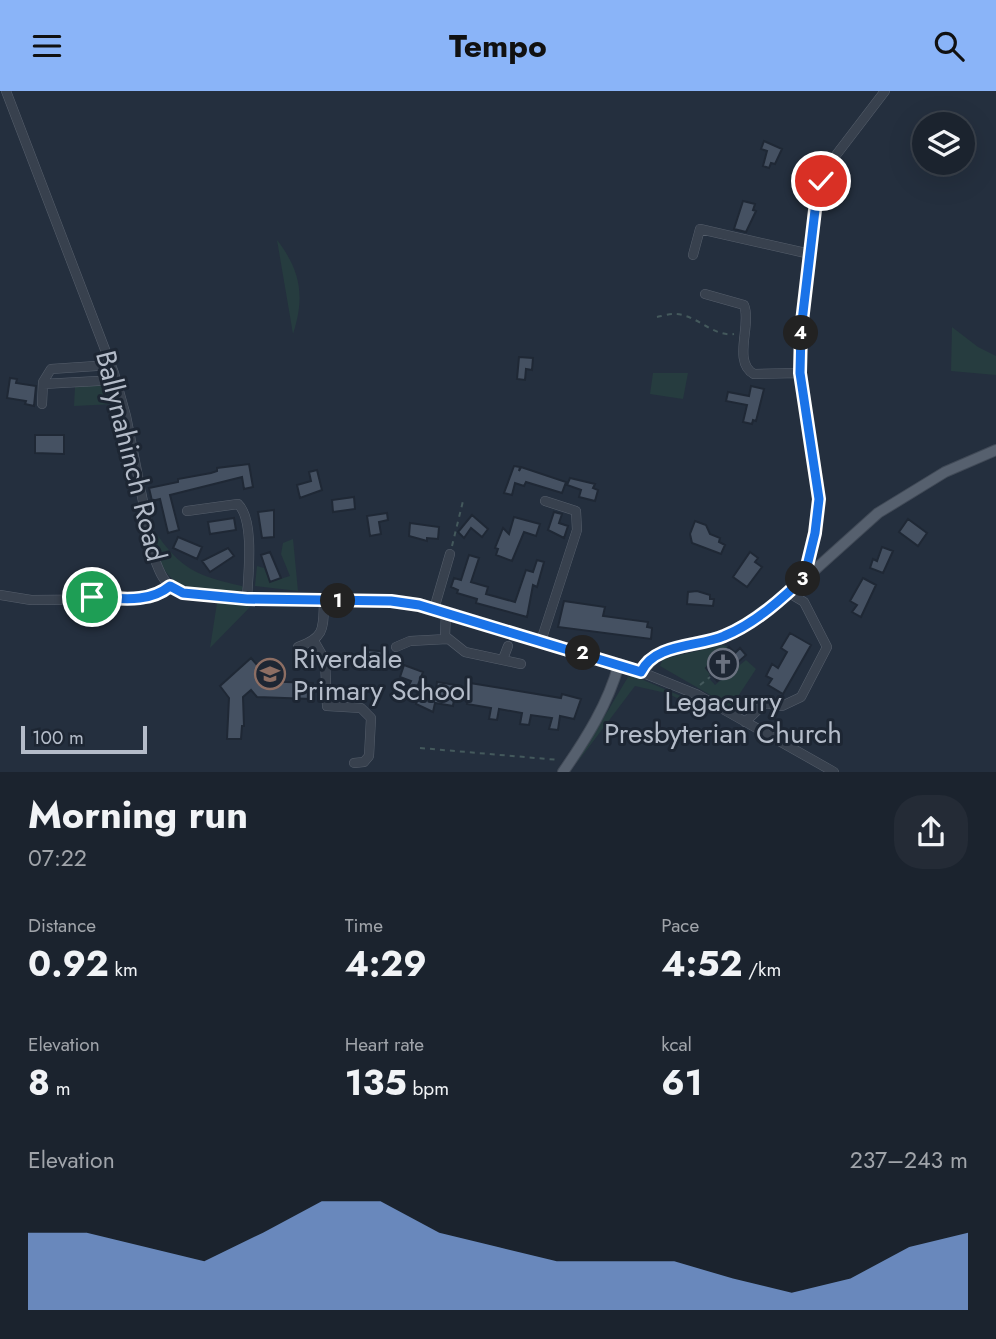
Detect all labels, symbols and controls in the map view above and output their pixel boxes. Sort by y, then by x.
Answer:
text: Tempo [449,23,547,69]
icon: menu [28,27,66,65]
icon: search [930,27,968,65]
map controls [912,112,975,175]
button: layers [912,112,975,175]
pin [791,151,851,211]
icon: check [802,162,840,200]
pin: 4 [784,315,818,351]
text: 4 [794,319,807,346]
street label: Ballynahinch Road [85,346,177,566]
pin: 3 [786,561,820,596]
text: 3 [797,565,808,592]
pin [62,567,122,627]
icon: arrive [73,578,111,616]
pin: 1 [320,583,356,619]
text: 1 [333,587,342,614]
pin: 2 [566,635,600,671]
place label: Riverdale Primary School [293,638,472,711]
text: 2 [576,639,589,666]
church icon: Legacurry Presbyterian Church [706,647,740,681]
school or university icon: Riverdale Primary School [253,657,287,691]
place label: Legacurry Presbyterian Church [604,681,842,754]
scale bar [21,723,147,755]
text: 100 m [32,724,84,751]
text: Morning run [28,787,248,842]
button: share [894,795,968,869]
text: 07:22 [28,841,87,875]
text: Distance [28,912,96,939]
text: Time [345,912,383,939]
text: Pace [661,912,699,939]
text: 0.92 [28,939,109,989]
text: 4:29 [345,939,427,989]
text: 4:52 [661,939,743,989]
text: km [109,956,138,983]
text: /km [743,956,781,983]
text: Elevation [28,1031,100,1058]
text: Heart rate [345,1031,424,1058]
text: kcal [661,1031,692,1058]
text: 8 [28,1058,50,1108]
text: 135 [345,1058,407,1108]
text: 61 [661,1058,703,1108]
text: m [50,1075,70,1102]
text: bpm [407,1075,449,1102]
text: Elevation [28,1143,115,1177]
text: 237–243 m [850,1143,968,1177]

